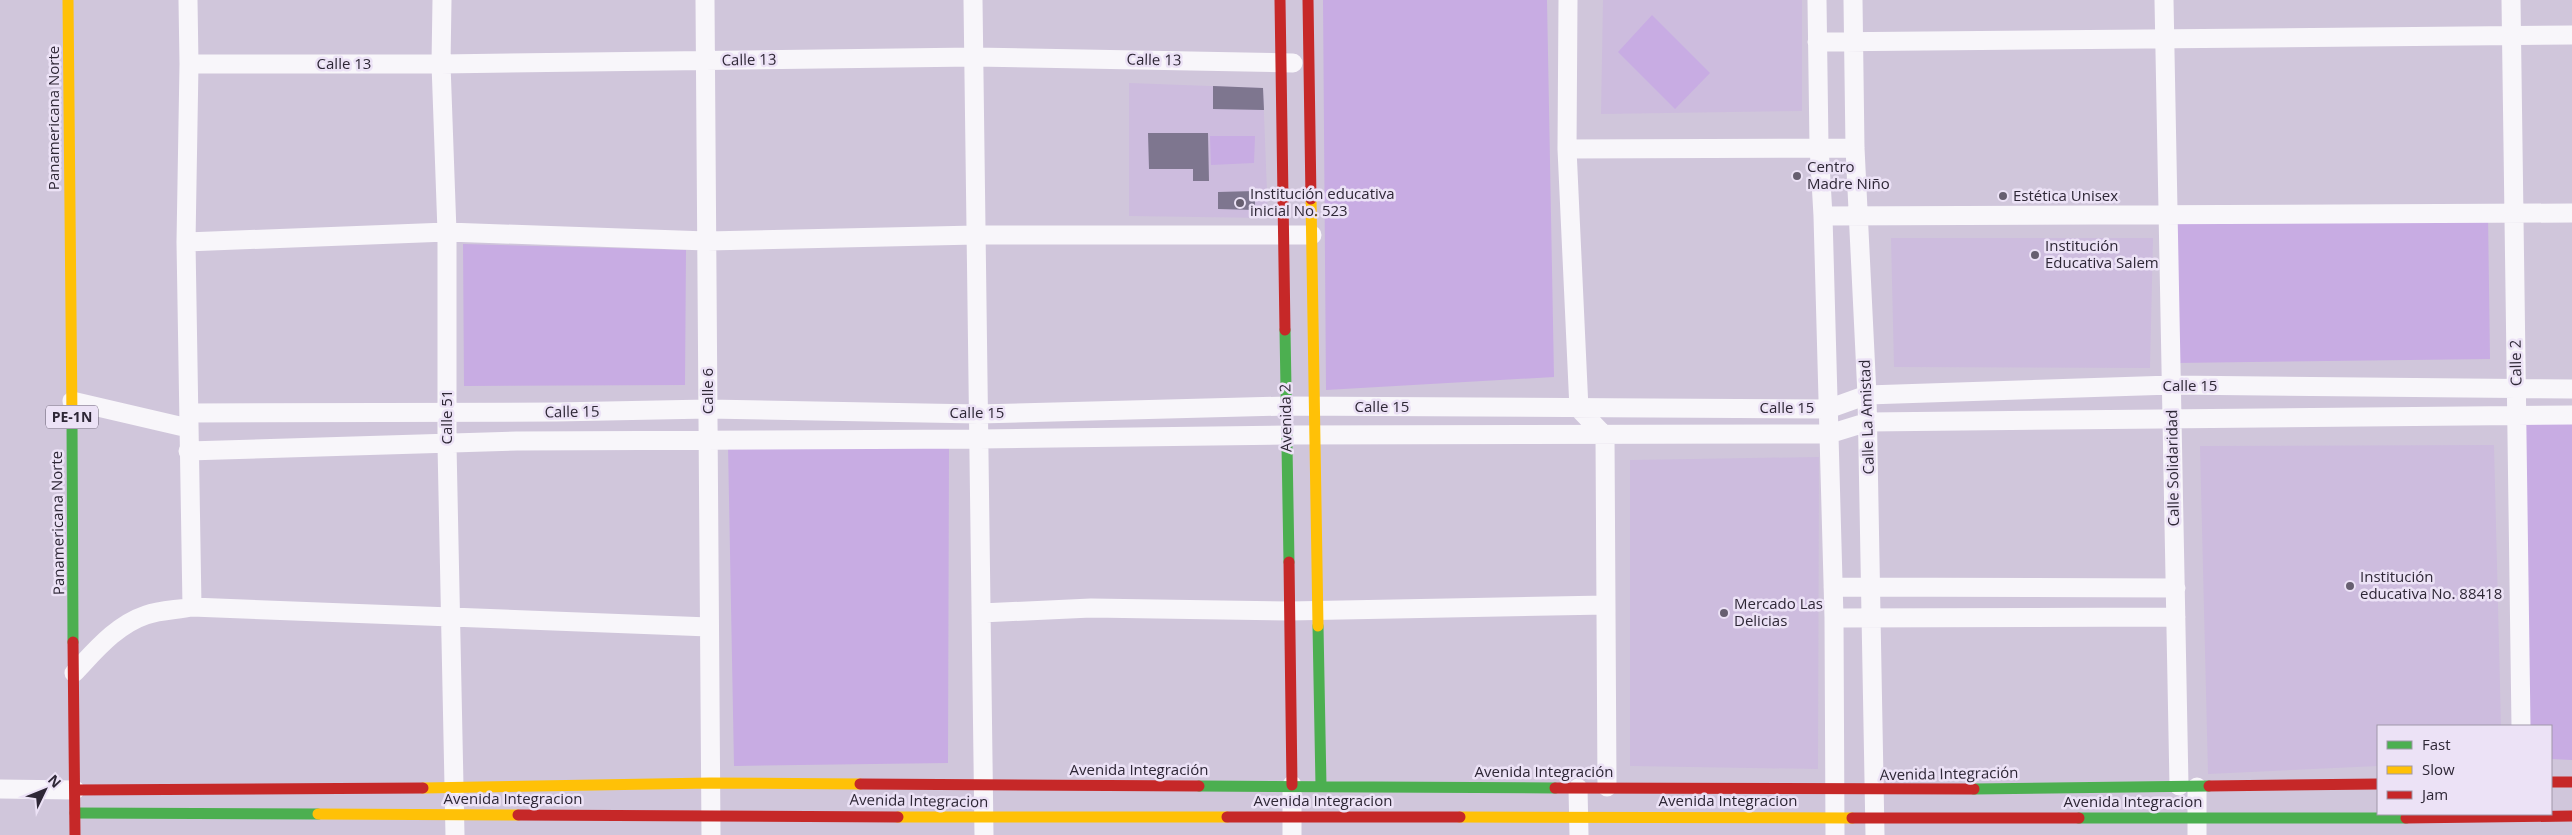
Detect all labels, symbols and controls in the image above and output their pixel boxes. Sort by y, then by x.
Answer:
street label: Panamericana Norte [43,46,63,190]
street label: Calle 13 [721,49,777,69]
street label: Calle 13 [1126,49,1182,69]
street label: Calle 13 [317,53,371,73]
place label: Centro Madre Niño [1807,156,1890,193]
marker: Centro Madre Niño [1791,170,1803,182]
place label: Institución educativa inicial No. 523 [1250,183,1395,220]
place label: Estética Unisex [2013,185,2118,205]
marker: Estética Unisex [1997,190,2009,202]
marker: Institución educativa inicial No. 523 [1234,197,1246,209]
place label: Institución Educativa Salem [2045,235,2159,272]
marker: Institución Educativa Salem [2029,249,2041,261]
street label: Calle 2 [2505,340,2525,386]
street label: Calle La Amistad [1854,359,1878,475]
street label: Calle 6 [697,368,717,414]
street label: Calle 15 [2163,375,2217,395]
street label: Avenida 2 [1274,384,1296,452]
street label: Calle 51 [436,390,456,444]
street label: Calle 15 [1355,396,1409,416]
street label: Calle 15 [1760,397,1814,417]
street label: Calle 15 [544,401,600,421]
street label: Calle 15 [950,402,1004,422]
road number: PE-1N [46,406,98,428]
street label: Calle Solidaridad [2161,410,2183,526]
street label: Panamericana Norte [46,451,68,595]
place label: Institución educativa No. 88418 [2360,566,2502,603]
marker: Institución educativa No. 88418 [2344,580,2356,592]
place label: Mercado Las Delicias [1734,593,1823,630]
marker: Mercado Las Delicias [1718,607,1730,619]
legend [2377,725,2552,815]
text: Fast [2422,734,2451,754]
street label: Avenida Integración [1070,759,1208,779]
text: Slow [2422,759,2455,779]
street label: Avenida Integración [1475,761,1613,781]
street label: Avenida Integración [1879,762,2019,784]
north arrow [20,765,70,815]
text: N [44,770,66,791]
text: Jam [2420,784,2448,804]
street label: Avenida Integracion [444,788,582,808]
street label: Avenida Integracion [849,789,989,811]
street label: Avenida Integracion [1254,790,1392,810]
street label: Avenida Integracion [1659,790,1797,810]
street label: Avenida Integracion [2064,791,2202,811]

